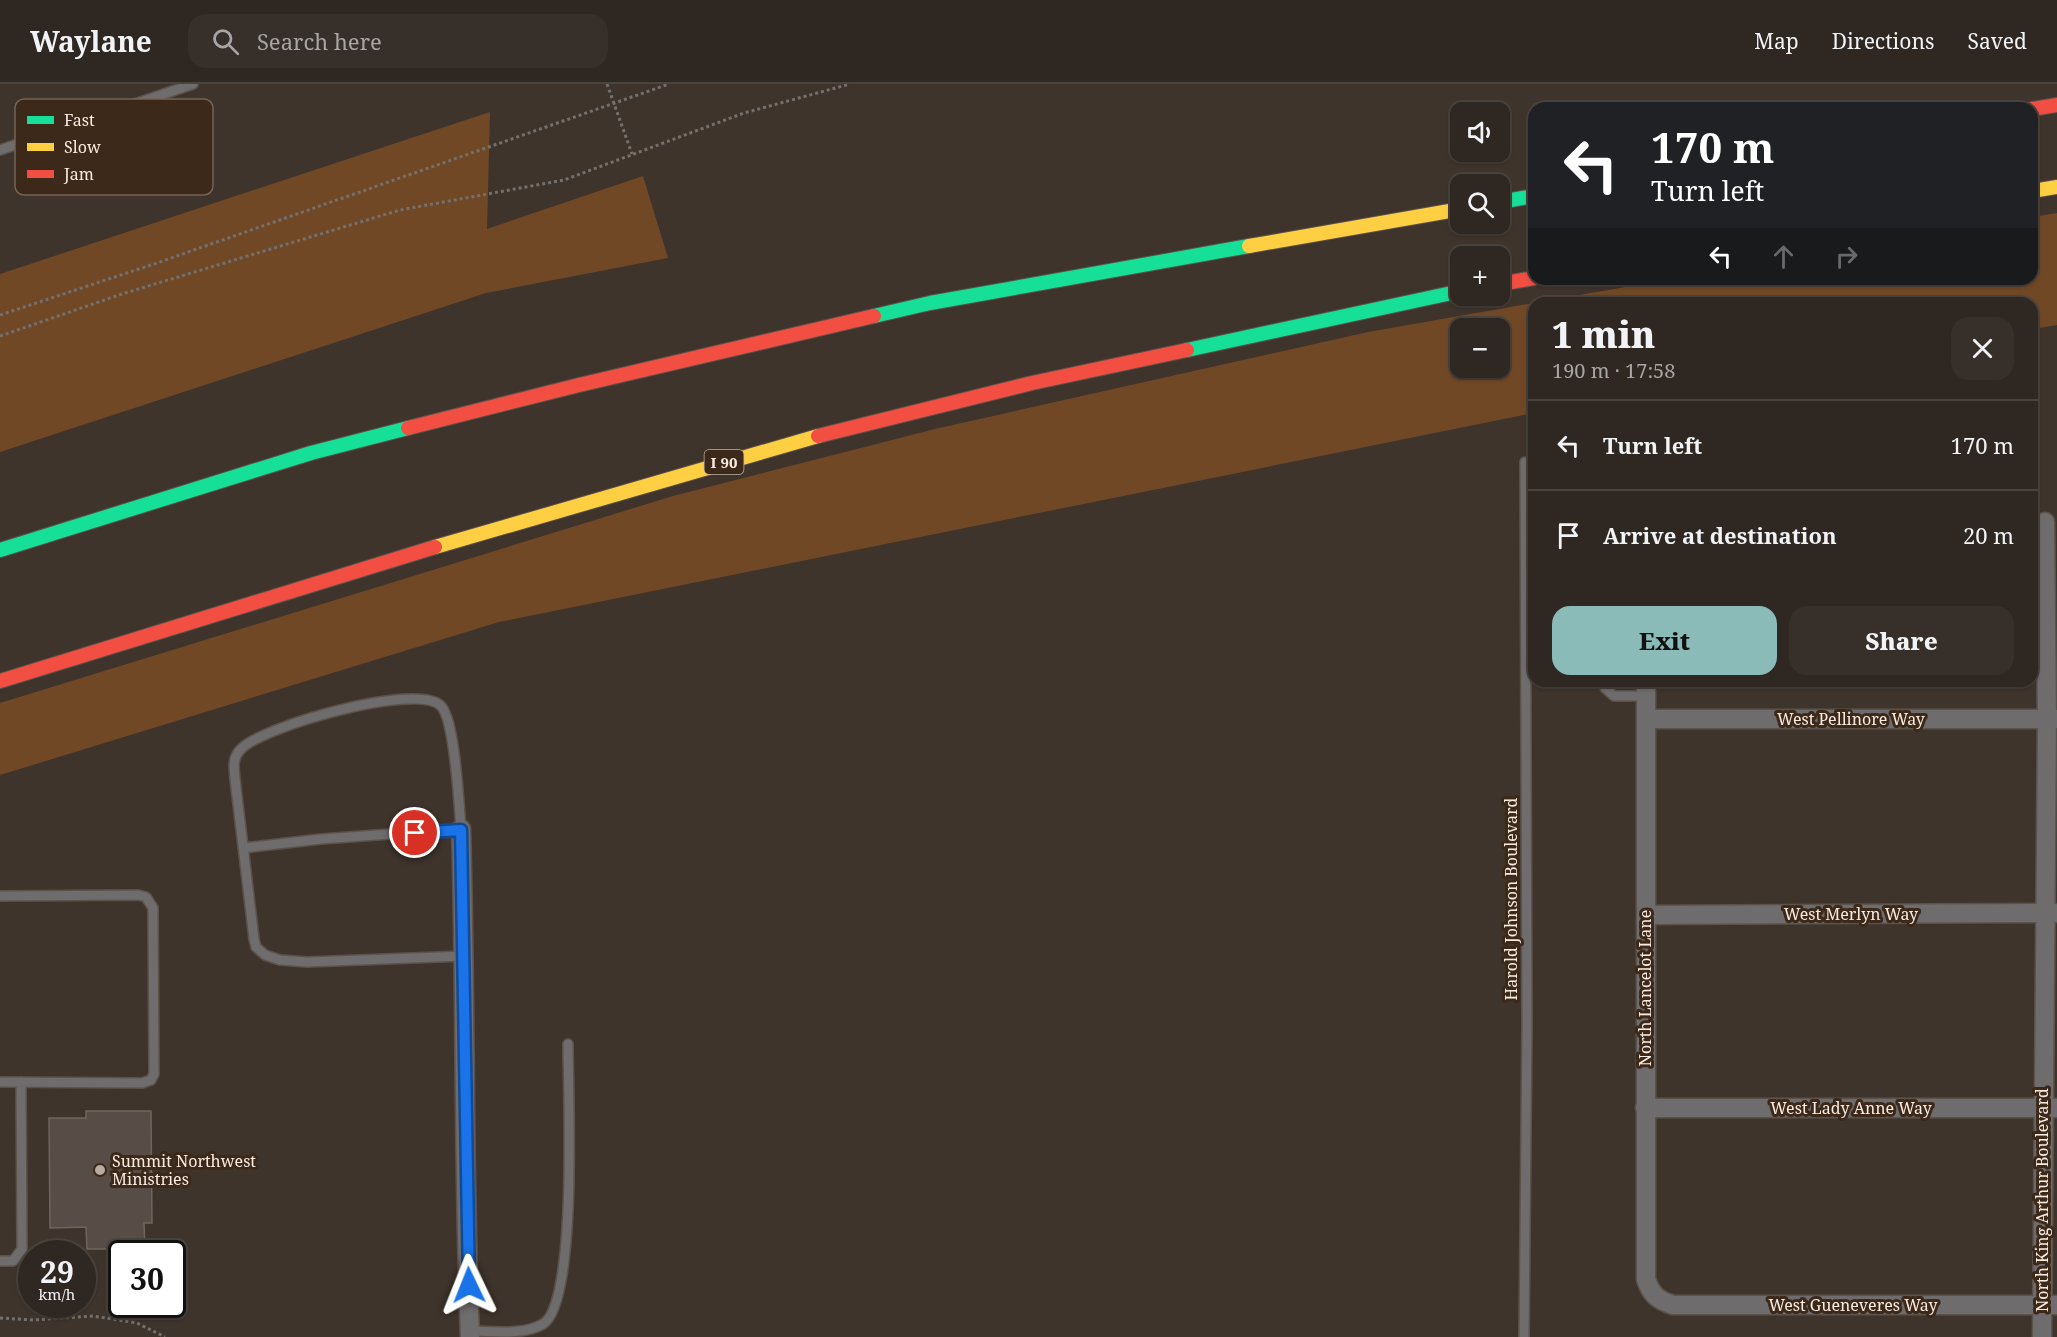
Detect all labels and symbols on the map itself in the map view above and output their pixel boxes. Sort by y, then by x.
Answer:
legend [15,99,213,195]
text: Fast [64,109,95,131]
text: Slow [64,136,101,158]
text: Jam [63,163,94,185]
road number: I 90 [704,450,744,474]
street label: West Pellinore Way [1777,708,1926,730]
street label: Harold Johnson Boulevard [1500,797,1522,1000]
pin [389,807,440,858]
street label: West Merlyn Way [1784,903,1919,925]
street label: North Lancelot Lane [1634,910,1656,1066]
street label: North King Arthur Boulevard [2031,1088,2053,1312]
street label: West Lady Anne Way [1770,1097,1933,1119]
place label: Summit Northwest Ministries [112,1150,256,1190]
marker: Summit Northwest Ministries [93,1163,107,1177]
speed limit sign: 30 [108,1240,186,1318]
position arrow [437,1253,501,1317]
street label: West Gueneveres Way [1768,1294,1938,1316]

